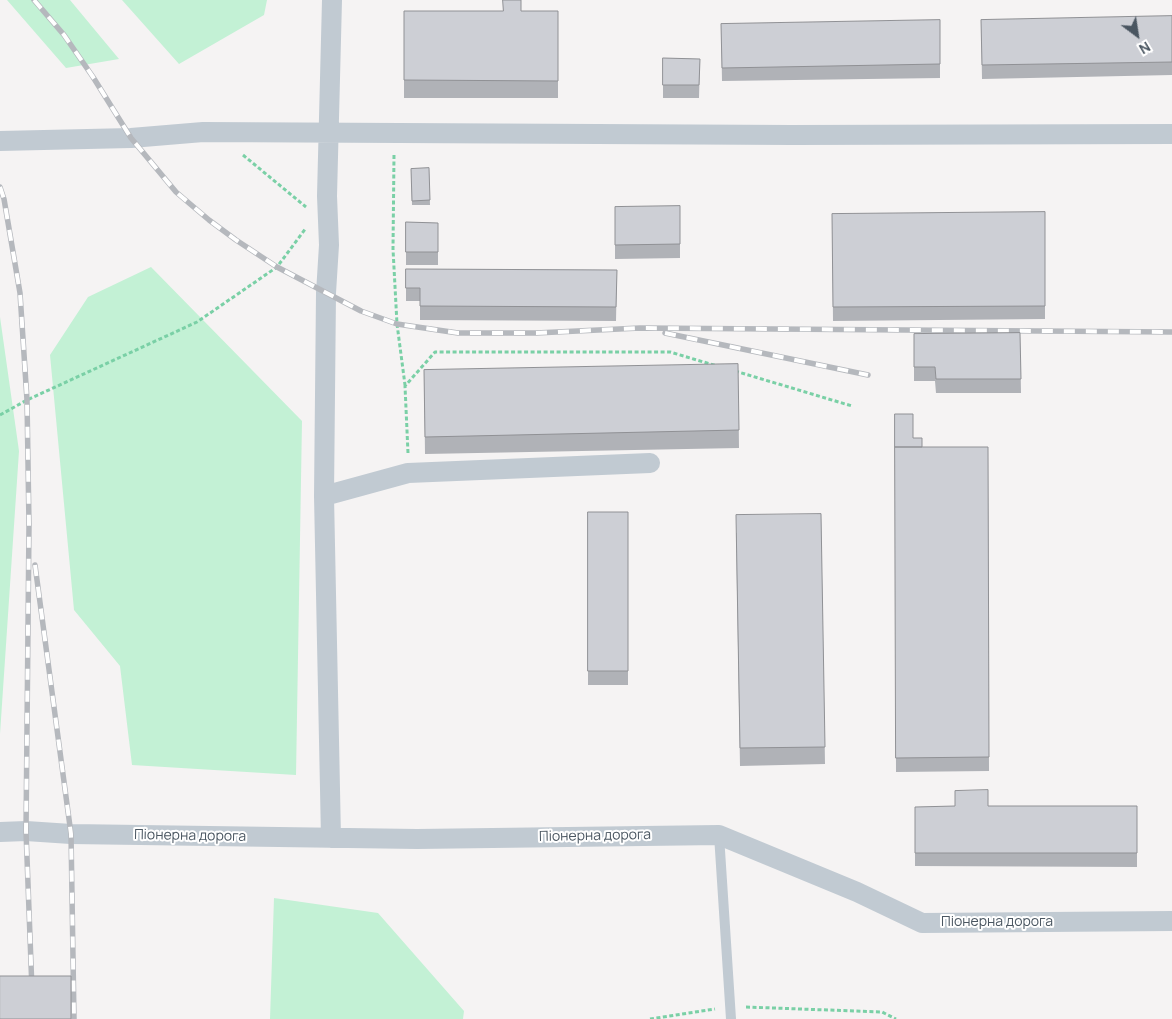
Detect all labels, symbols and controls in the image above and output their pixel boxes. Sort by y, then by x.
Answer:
north arrow [1112,10,1162,60]
text: N [1136,38,1154,59]
street label: Піонерна дорога [134,827,246,845]
street label: Піонерна дорога [539,827,651,845]
street label: Піонерна дорога [941,914,1053,930]

